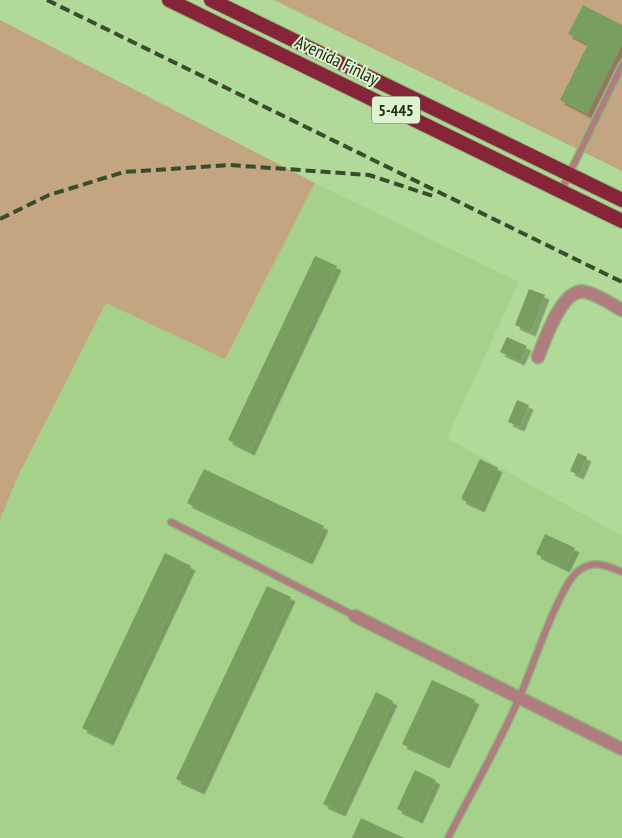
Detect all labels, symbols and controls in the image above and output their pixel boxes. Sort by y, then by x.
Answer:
street label: Avenida Finlay [291,30,383,90]
road number: 5-445 [372,96,420,124]

